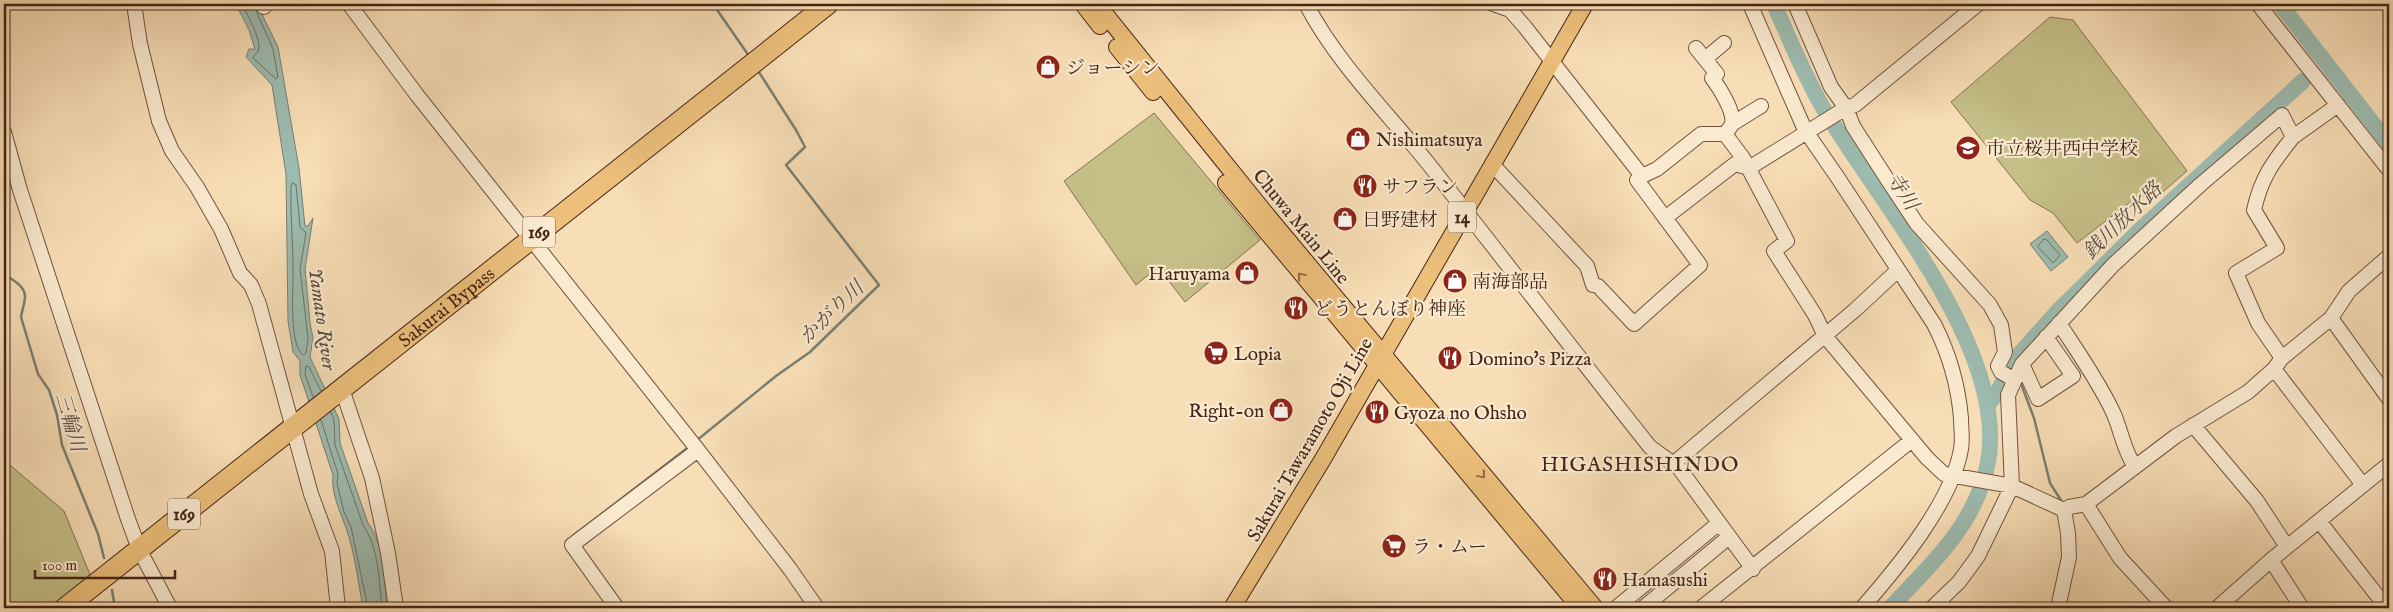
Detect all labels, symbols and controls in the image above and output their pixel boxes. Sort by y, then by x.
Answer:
shop icon: ジョーシン [1035,54,1061,80]
place label: ジョーシン [1066,57,1160,81]
shop icon: Nishimatsuya [1345,126,1371,152]
place label: Nishimatsuya [1376,129,1483,153]
school or university icon: 市立桜井西中学校 [1955,135,1981,161]
place label: 市立桜井西中学校 [1986,138,2138,162]
street label: Chuwa Main Line [1247,165,1354,290]
water label: 寺川 [1880,168,1924,217]
restaurant icon: サフラン [1352,173,1378,199]
place label: サフラン [1382,176,1458,200]
water label: 銭川放水路 [2078,176,2169,265]
road number: 14 [1448,202,1476,232]
shop icon: 日野建材 [1332,206,1358,232]
place label: 日野建材 [1362,209,1438,233]
road number: 169 [523,216,555,248]
shop icon: Haruyama [1234,260,1260,286]
street label: Sakurai Bypass [394,262,500,353]
place label: Haruyama [1148,263,1231,287]
water label: Yamato River [302,267,341,373]
shop icon: 南海部品 [1442,268,1468,294]
place label: 南海部品 [1472,271,1548,295]
one-way arrow [1298,272,1307,281]
water label: かがり川 [795,275,871,350]
restaurant icon: どうとんぼり神座 [1283,295,1309,321]
place label: どうとんぼり神座 [1314,298,1466,322]
street label: Sakurai Tawaramoto Oji Line [1243,334,1379,546]
supermarket icon: Lopia [1203,340,1229,366]
place label: Lopia [1234,343,1282,367]
restaurant icon: Domino's Pizza [1437,345,1463,371]
place label: Domino's Pizza [1468,348,1592,372]
water label: 三輪川 [49,390,90,457]
shop icon: Right-on [1268,397,1294,423]
restaurant icon: Gyoza no Ohsho [1364,399,1390,425]
place label: Right-on [1189,400,1264,424]
place label: Gyoza no Ohsho [1394,402,1527,426]
district label: HIGASHISHINDO [1541,452,1739,479]
one-way arrow [1477,469,1485,478]
road number: 169 [168,498,200,530]
supermarket icon: ラ・ムー [1381,533,1407,559]
place label: ラ・ムー [1412,536,1487,560]
scale bar [35,547,175,579]
text: 100 m [42,556,78,575]
restaurant icon: Hamasushi [1592,566,1618,592]
place label: Hamasushi [1622,569,1708,593]

